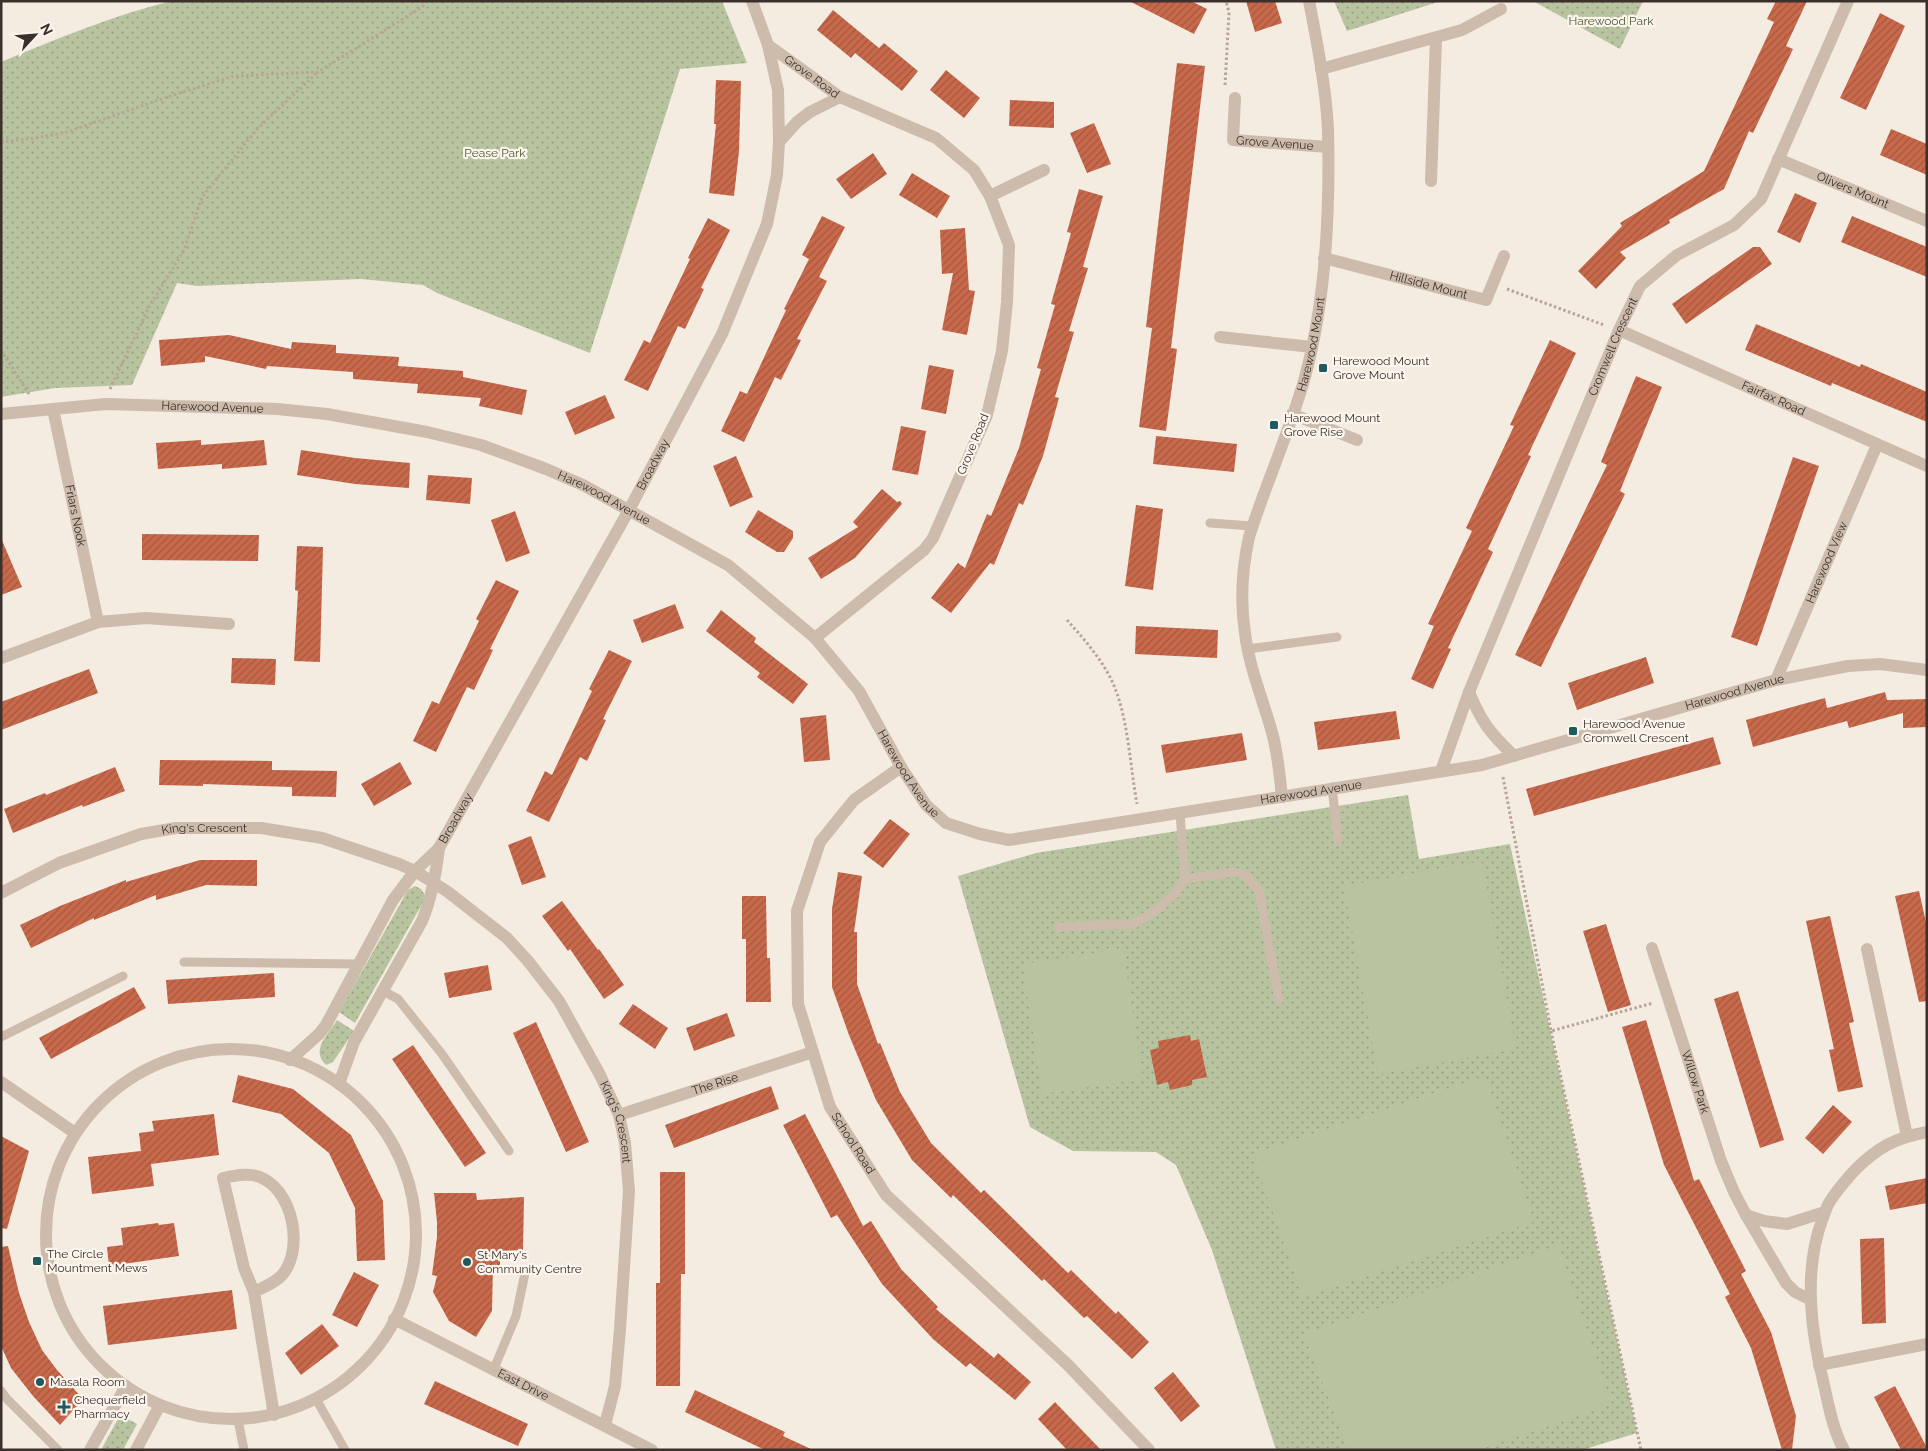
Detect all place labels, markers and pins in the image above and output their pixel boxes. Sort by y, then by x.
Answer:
place label: Harewood Mount Grove Mount [1333,354,1429,382]
marker: Harewood Mount Grove Mount [1317,362,1329,374]
place label: Harewood Mount Grove Rise [1284,411,1380,439]
marker: Harewood Mount Grove Rise [1268,419,1280,431]
place label: Harewood Avenue Cromwell Crescent [1583,717,1689,745]
marker: Harewood Avenue Cromwell Crescent [1567,725,1579,737]
place label: The Circle Mountment Mews [47,1247,148,1275]
place label: St Mary's Community Centre [477,1248,582,1276]
marker: The Circle Mountment Mews [31,1255,43,1267]
marker: St Mary's Community Centre [461,1256,473,1268]
place label: Masala Room [50,1375,125,1389]
marker: Masala Room [34,1376,46,1388]
place label: Chequerfield Pharmacy [74,1393,146,1421]
marker: Chequerfield Pharmacy [58,1401,70,1413]

